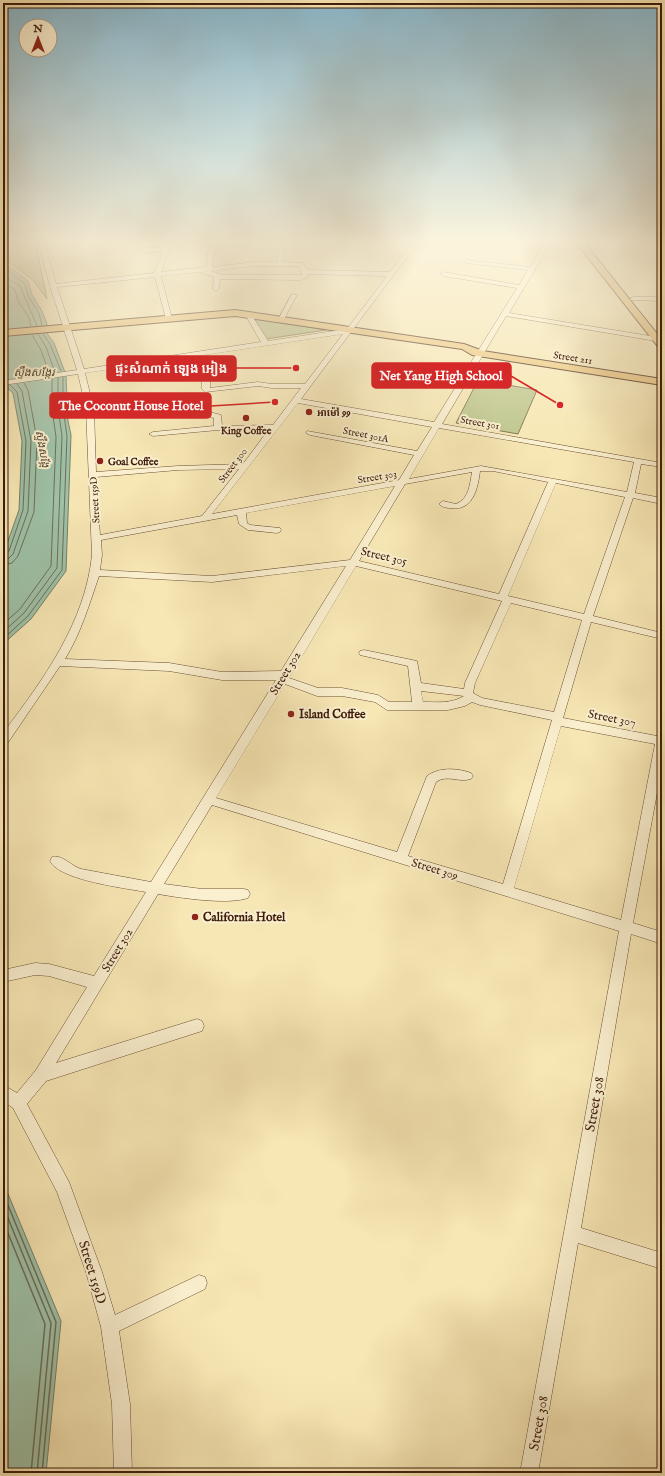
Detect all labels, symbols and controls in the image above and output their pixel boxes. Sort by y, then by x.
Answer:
north arrow [18,18,58,58]
text: N [32,22,43,36]
street label: Street 211 [552,349,593,368]
callout: ផ្ទះសំណាក់ ឡេង អៀង [107,356,236,381]
text: ផ្ទះសំណាក់ ឡេង អៀង [115,360,227,378]
callout: Net Yang High School [372,363,511,388]
water label: ស្ទឹងសង្កែរ [14,365,56,380]
text: Net Yang High School [378,368,503,385]
callout: The Coconut House Hotel [50,393,211,418]
text: The Coconut House Hotel [58,398,204,415]
marker: អាម៉ៅ 99 [304,407,314,417]
place label: អាម៉ៅ 99 [317,407,351,420]
marker: King Coffee [241,413,251,423]
street label: Street 301 [459,414,501,433]
place label: King Coffee [221,425,272,438]
street label: Street 301A [342,425,390,446]
water label: ស្ទឹងសង្កែ [32,429,53,469]
street label: Street 300 [216,446,251,486]
marker: Goal Coffee [95,456,105,466]
place label: Goal Coffee [108,456,159,469]
street label: Street 303 [357,468,398,487]
street label: Street 159D [87,476,104,524]
street label: Street 305 [359,544,409,569]
street label: Street 302 [267,648,305,698]
place label: Island Coffee [299,707,366,722]
street label: Street 307 [587,707,637,730]
marker: Island Coffee [286,709,296,719]
street label: Street 309 [410,855,460,884]
place label: California Hotel [203,910,286,925]
marker: California Hotel [190,912,200,922]
street label: Street 302 [99,925,137,975]
street label: Street 308 [581,1075,609,1133]
street label: Street 159D [74,1238,110,1306]
street label: Street 308 [525,1394,553,1452]

